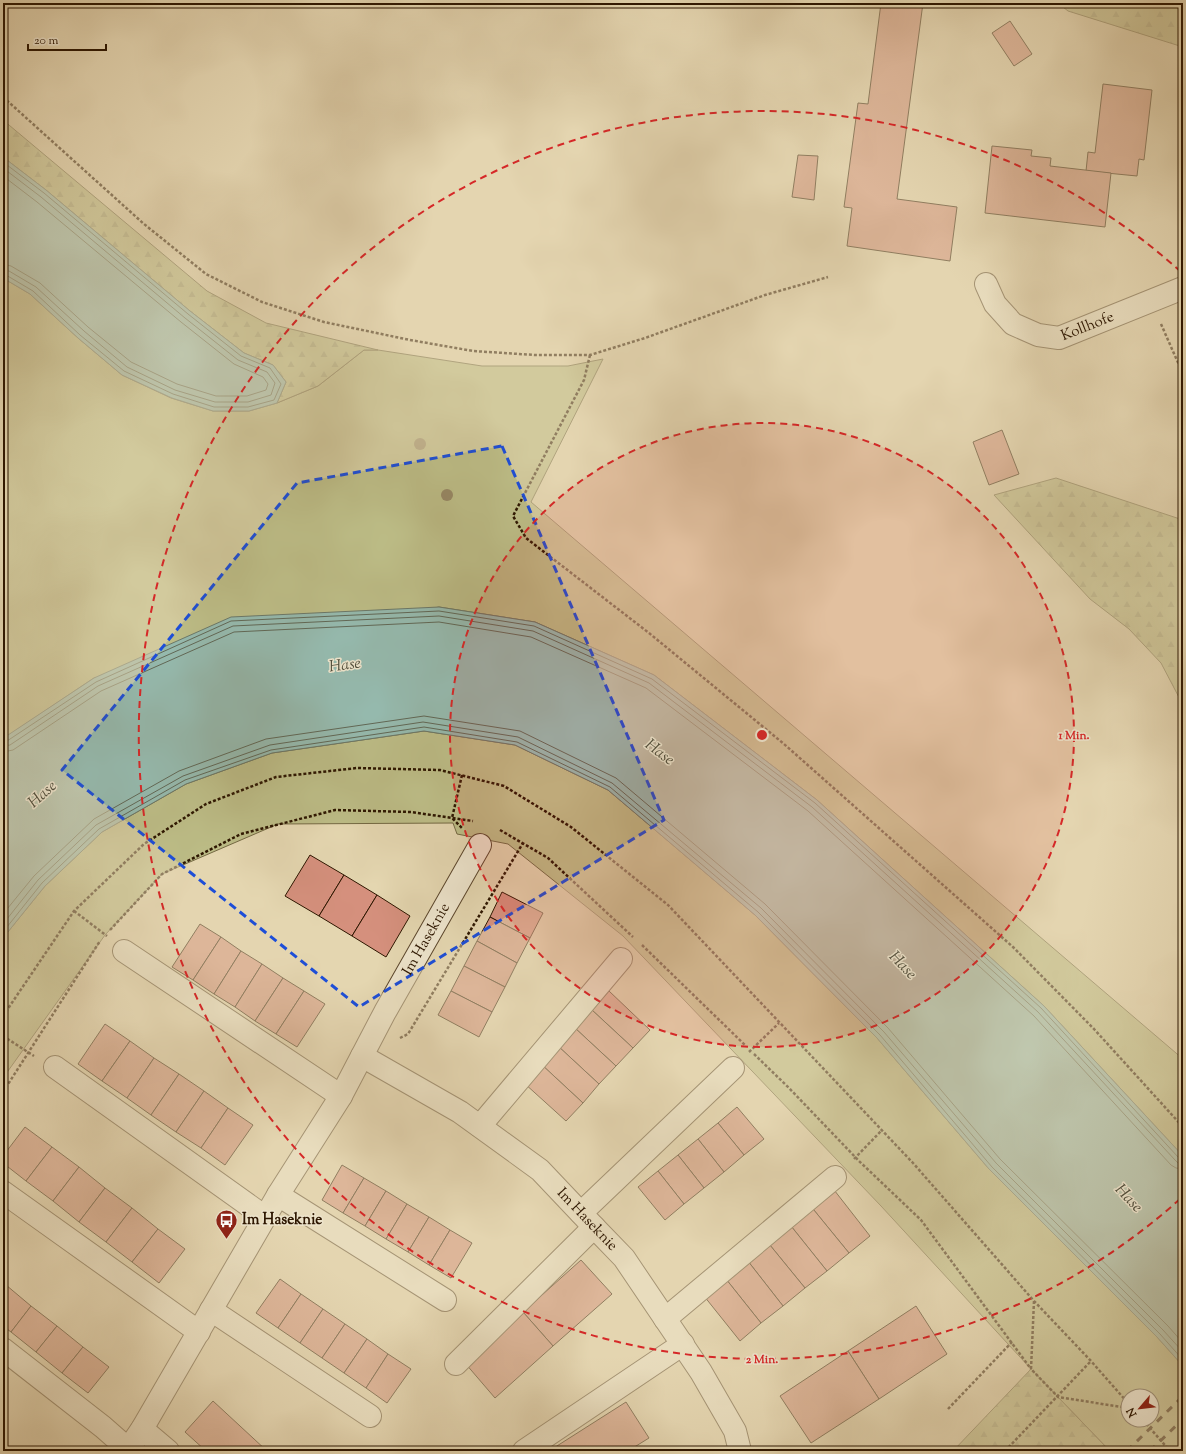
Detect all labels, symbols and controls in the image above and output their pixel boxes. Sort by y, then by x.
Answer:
scale bar [28,26,106,52]
text: 20 m [34,32,59,50]
street label: Kollhofe [1058,306,1117,347]
water label: Hase [328,653,362,679]
text: 1 Min. [1057,727,1090,745]
centre of rings [755,728,769,742]
water label: Hase [639,734,679,772]
water label: Hase [23,776,63,814]
street label: Im Haseknie [397,899,455,980]
water label: Hase [883,947,921,985]
water label: Hase [1109,1180,1147,1218]
street label: Im Haseknie [552,1183,622,1256]
bus stop icon: Im Haseknie [214,1207,240,1240]
place label: Im Haseknie [242,1210,322,1231]
text: 2 Min. [746,1351,778,1369]
north arrow [1120,1388,1160,1428]
text: N [1123,1404,1142,1421]

